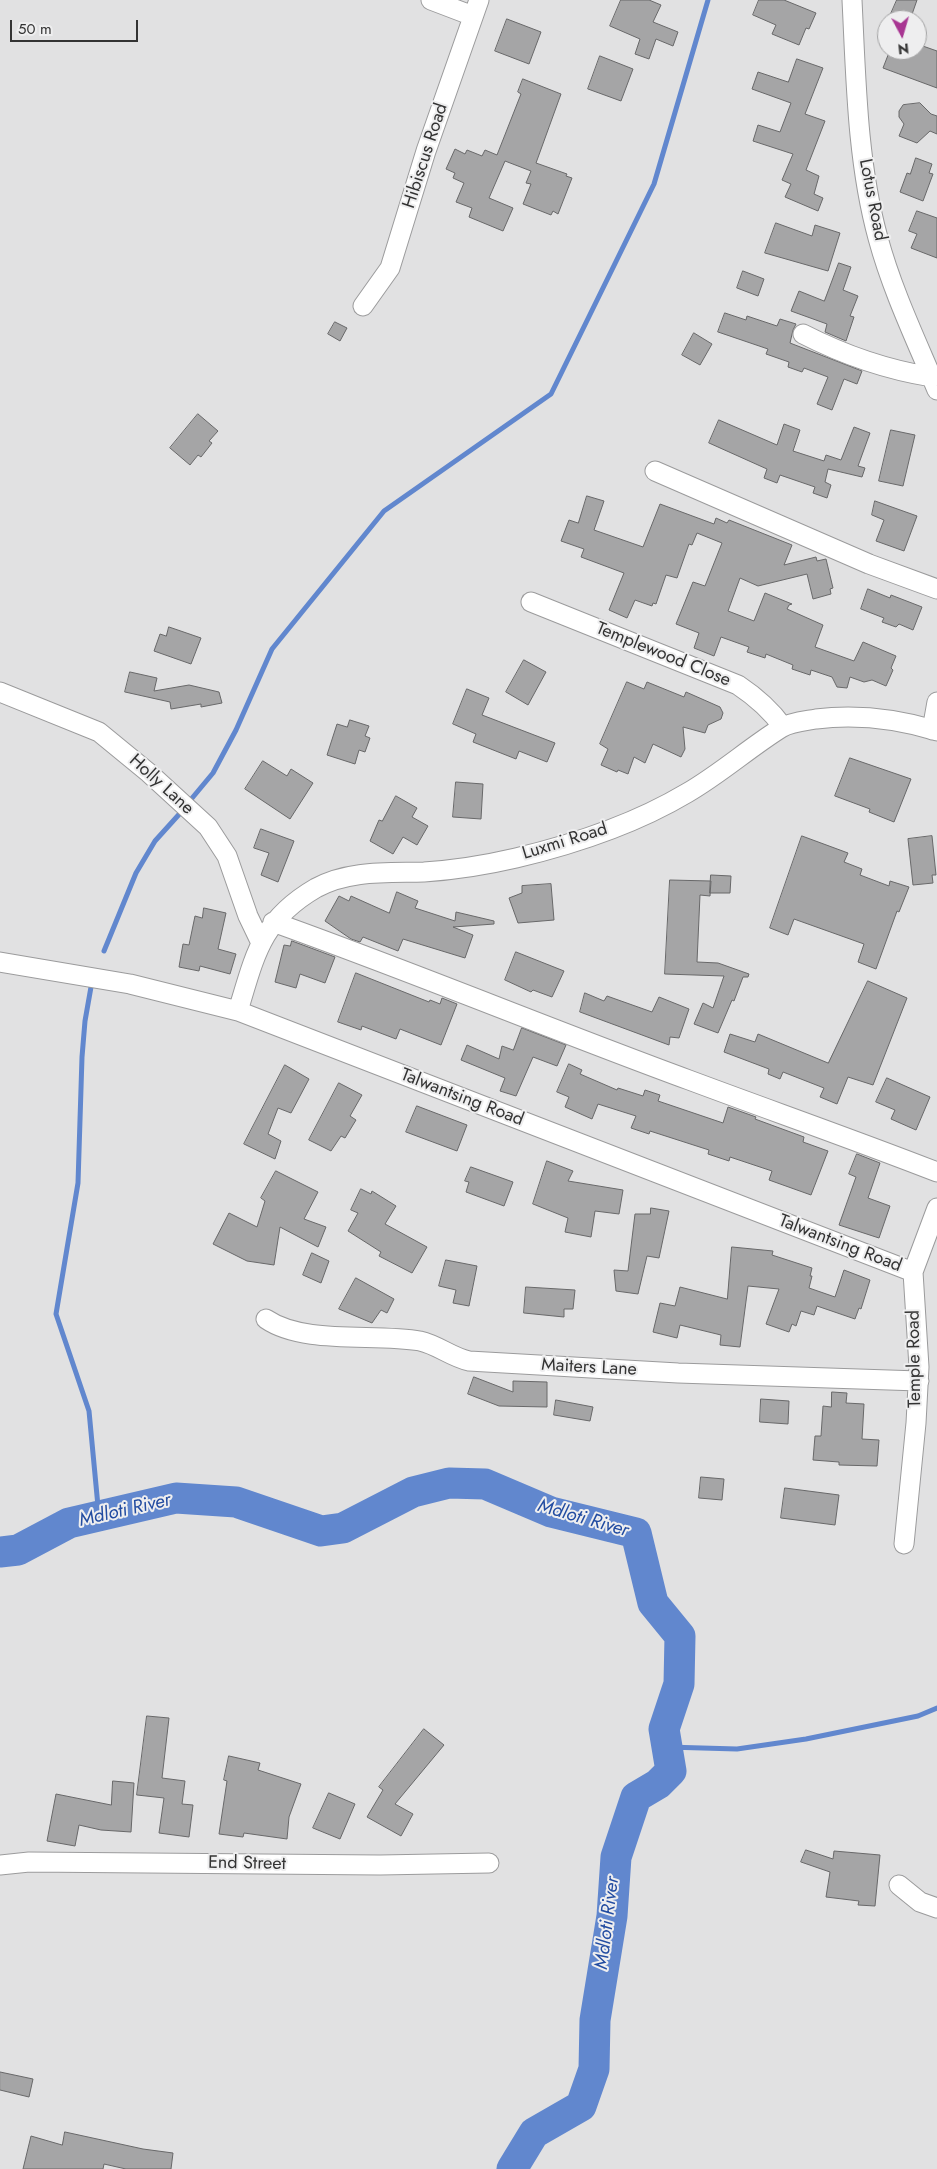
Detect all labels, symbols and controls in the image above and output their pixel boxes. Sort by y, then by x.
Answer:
scale bar [12,10,140,42]
north arrow [877,10,927,60]
text: 50 m [18,18,52,40]
text: N [897,38,910,59]
street label: Hibiscus Road [399,101,453,211]
street label: Lotus Road [853,157,891,243]
street label: Templewood Close [592,618,734,692]
street label: Holly Lane [124,750,198,820]
street label: Luxmi Road [520,819,610,865]
street label: Talwantsing Road [397,1065,527,1131]
street label: Talwantsing Road [775,1211,905,1277]
street label: Temple Road [903,1310,927,1408]
street label: Maiters Lane [541,1355,637,1381]
water label: Mdloti River [77,1489,173,1533]
water label: Mdloti River [535,1495,631,1543]
street label: End Street [208,1853,286,1875]
water label: Mdloti River [591,1875,625,1971]

